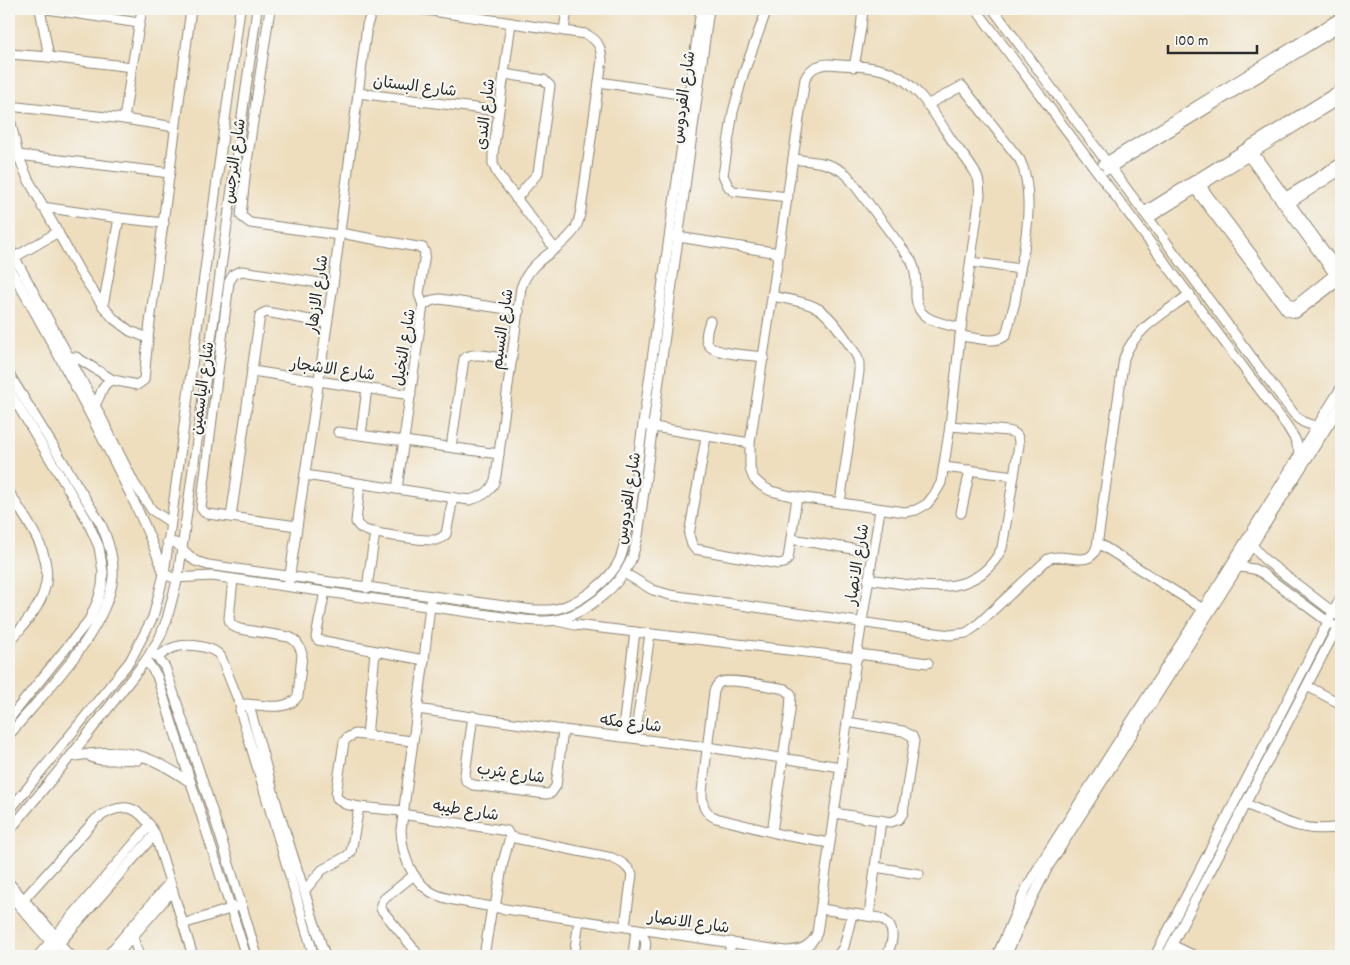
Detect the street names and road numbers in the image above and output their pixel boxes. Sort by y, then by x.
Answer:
street label: شارع الفردوس [667,50,702,145]
street label: شارع البستان [371,71,458,104]
street label: شارع الندى [471,77,502,151]
street label: شارع النرجس [218,117,253,205]
street label: شارع الازهار [301,254,335,336]
street label: شارع النسيم [486,287,521,371]
street label: شارع النخيل [388,307,423,388]
street label: شارع الياسمين [186,340,221,436]
street label: شارع الاشجار [287,353,376,388]
street label: شارع الفردوس [611,451,648,546]
street label: شارع الانصار [840,522,876,609]
street label: شارع مكه [599,709,663,740]
street label: شارع يثرب [475,758,546,791]
street label: شارع طيبه [431,795,500,828]
street label: شارع الانصار [644,906,731,941]

